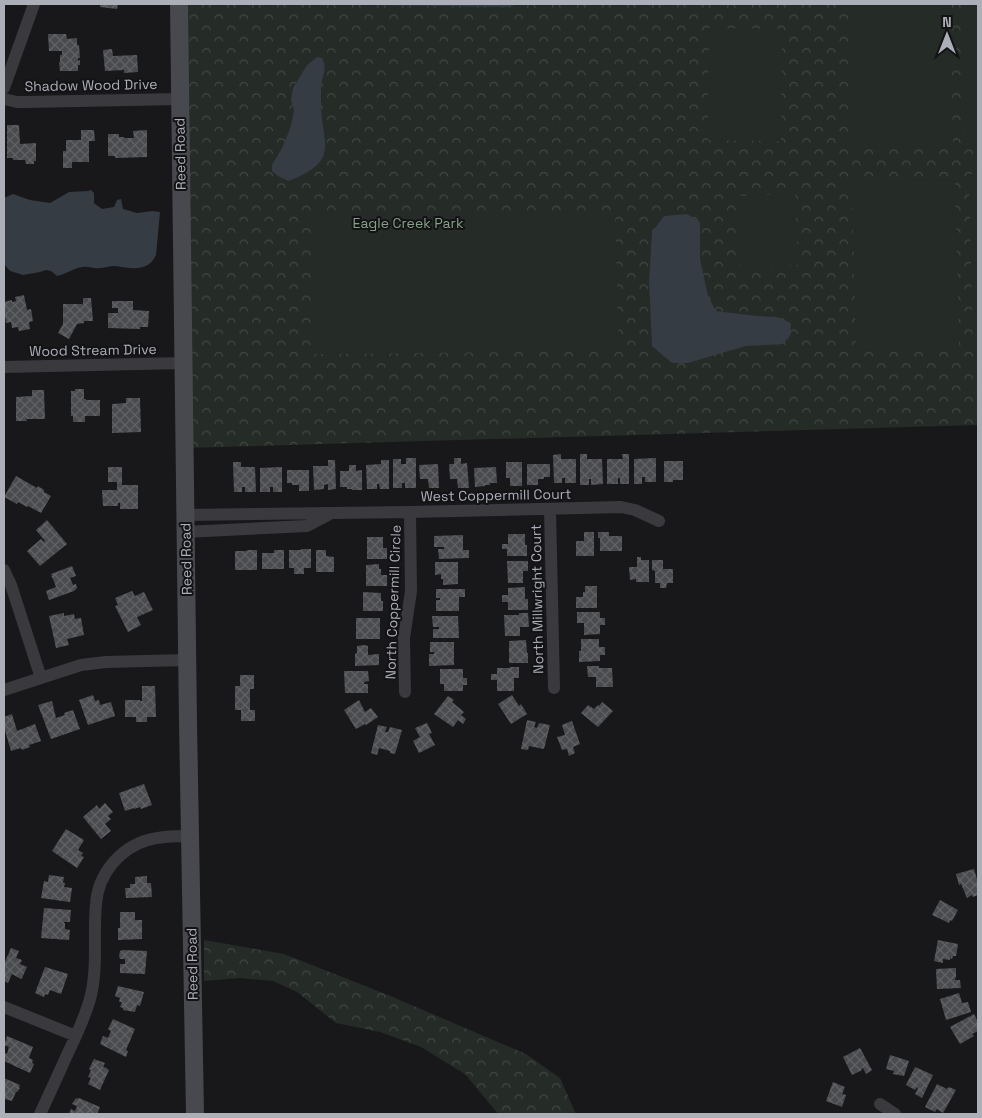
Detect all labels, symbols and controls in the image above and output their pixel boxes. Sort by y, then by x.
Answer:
north arrow [922,10,972,60]
text: N [942,13,952,31]
street label: Shadow Wood Drive [24,75,158,95]
street label: Reed Road [170,118,190,190]
park label: Eagle Creek Park [353,214,464,232]
street label: Wood Stream Drive [29,340,157,360]
street label: West Coppermill Court [421,485,571,505]
street label: Reed Road [176,523,196,595]
street label: North Coppermill Circle [381,524,405,680]
street label: North Millwright Court [527,524,547,674]
street label: Reed Road [182,928,202,1000]

